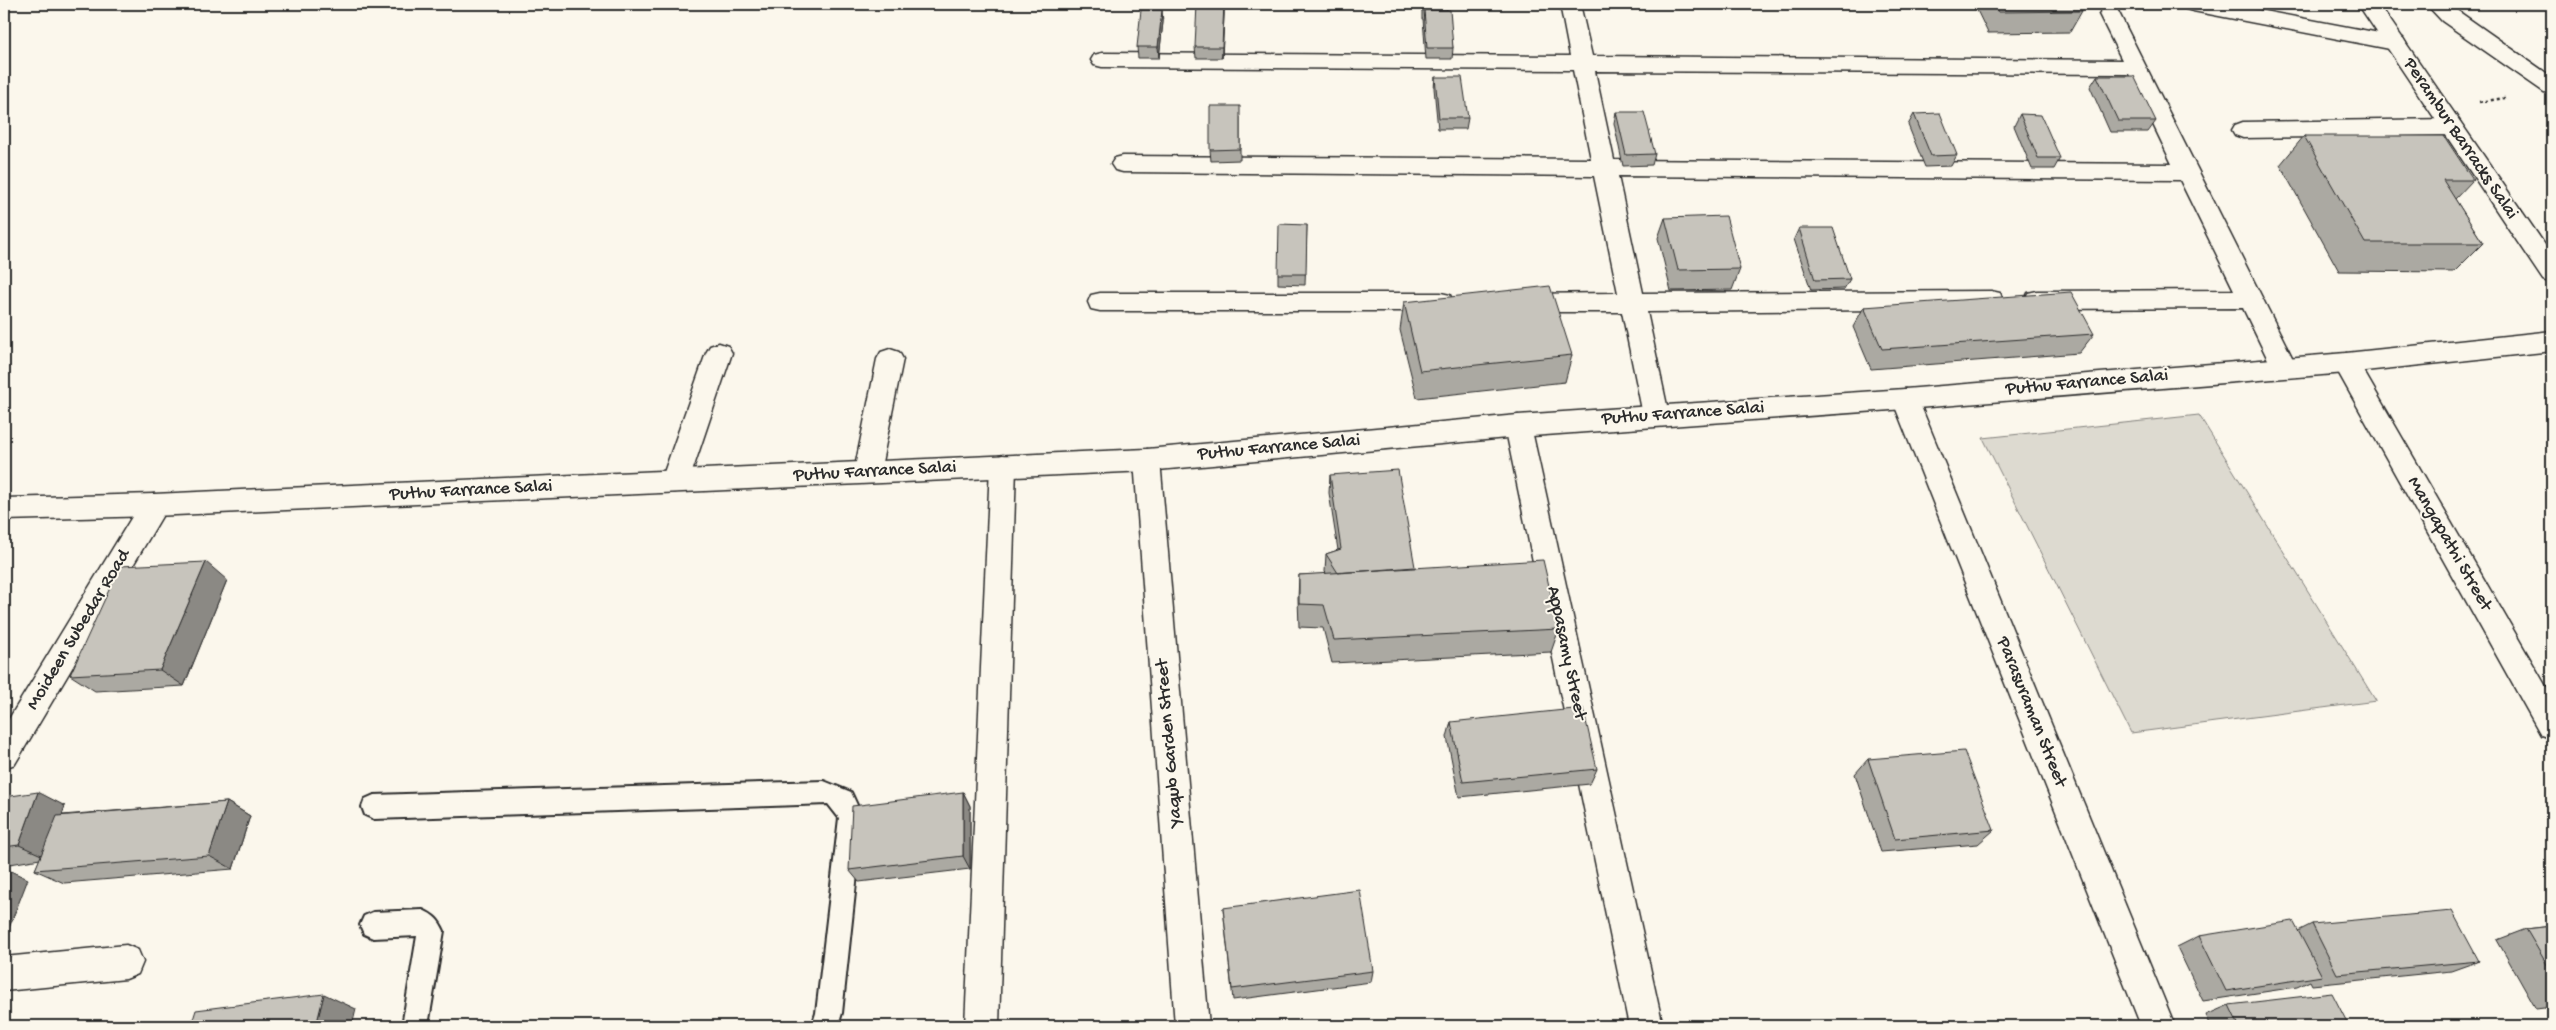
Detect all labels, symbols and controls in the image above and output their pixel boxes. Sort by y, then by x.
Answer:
street label: Perambur Barracks Salai [2397,53,2523,224]
street label: Puthu Farrance Salai [2004,364,2169,402]
street label: Puthu Farrance Salai [1600,397,1765,431]
street label: Puthu Farrance Salai [1196,429,1361,467]
street label: Puthu Farrance Salai [792,456,957,488]
street label: Mangapathi Street [2401,473,2498,617]
street label: Puthu Farrance Salai [388,475,553,507]
street label: Moideen Subedar Road [22,544,137,715]
street label: Appasamy Street [1541,584,1592,724]
street label: Parasuraman Street [1990,633,2072,792]
street label: Yaqub Garden Street [1151,656,1189,830]

